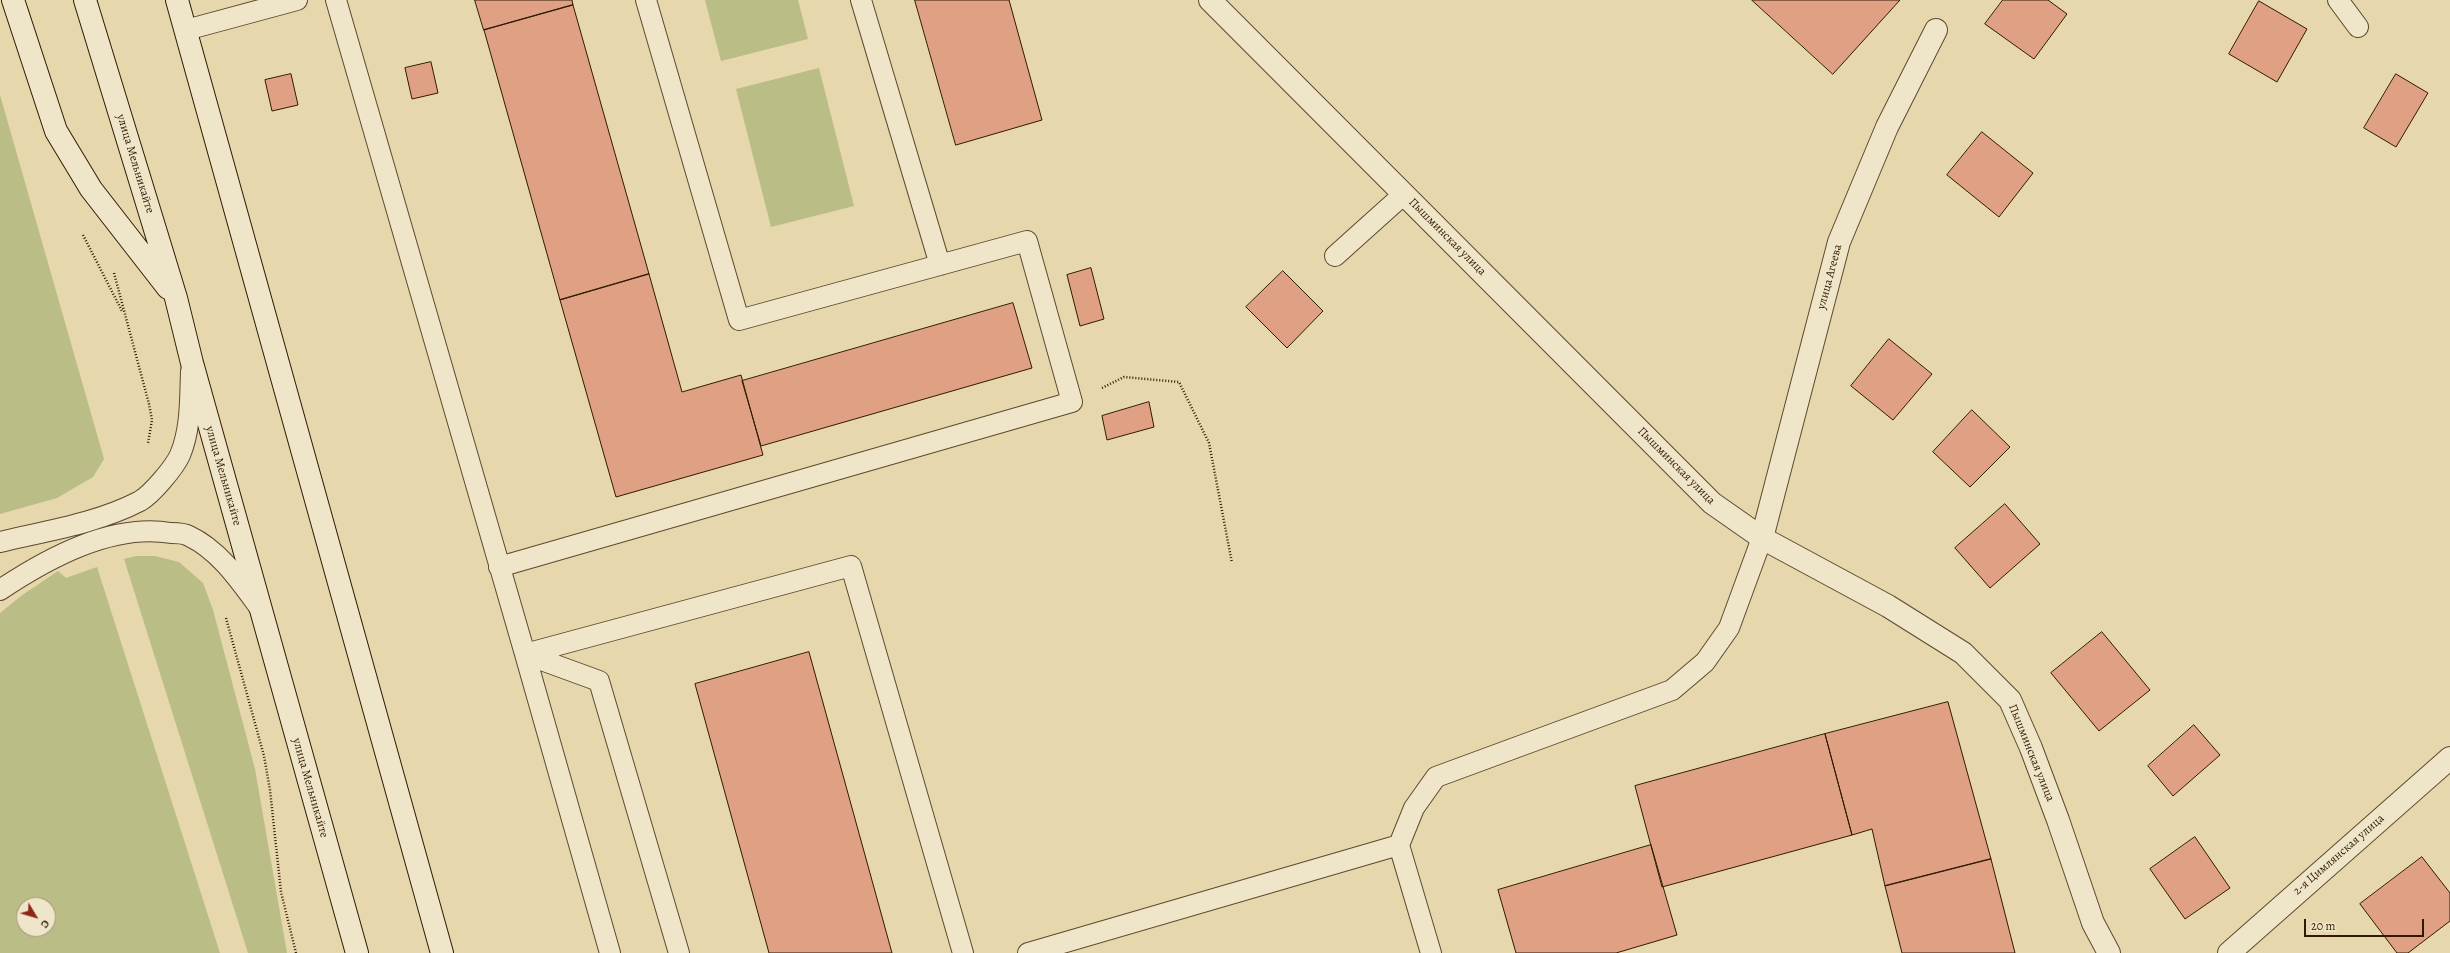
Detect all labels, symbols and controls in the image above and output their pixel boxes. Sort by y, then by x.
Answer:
street label: улица Мельникайте [113,113,157,215]
street label: Пышминская улица [1405,195,1489,279]
street label: улица Агеева [1814,243,1846,311]
street label: Пышминская улица [1634,424,1718,508]
street label: улица Мельникайте [202,425,244,527]
street label: Пышминская улица [2005,702,2057,804]
street label: улица Мельникайте [289,737,331,839]
street label: 2-я Цимлянская улица [2290,811,2388,899]
north arrow [16,897,56,937]
scale bar [2306,911,2426,937]
text: С [37,917,53,931]
text: 20 m [2311,918,2335,934]

